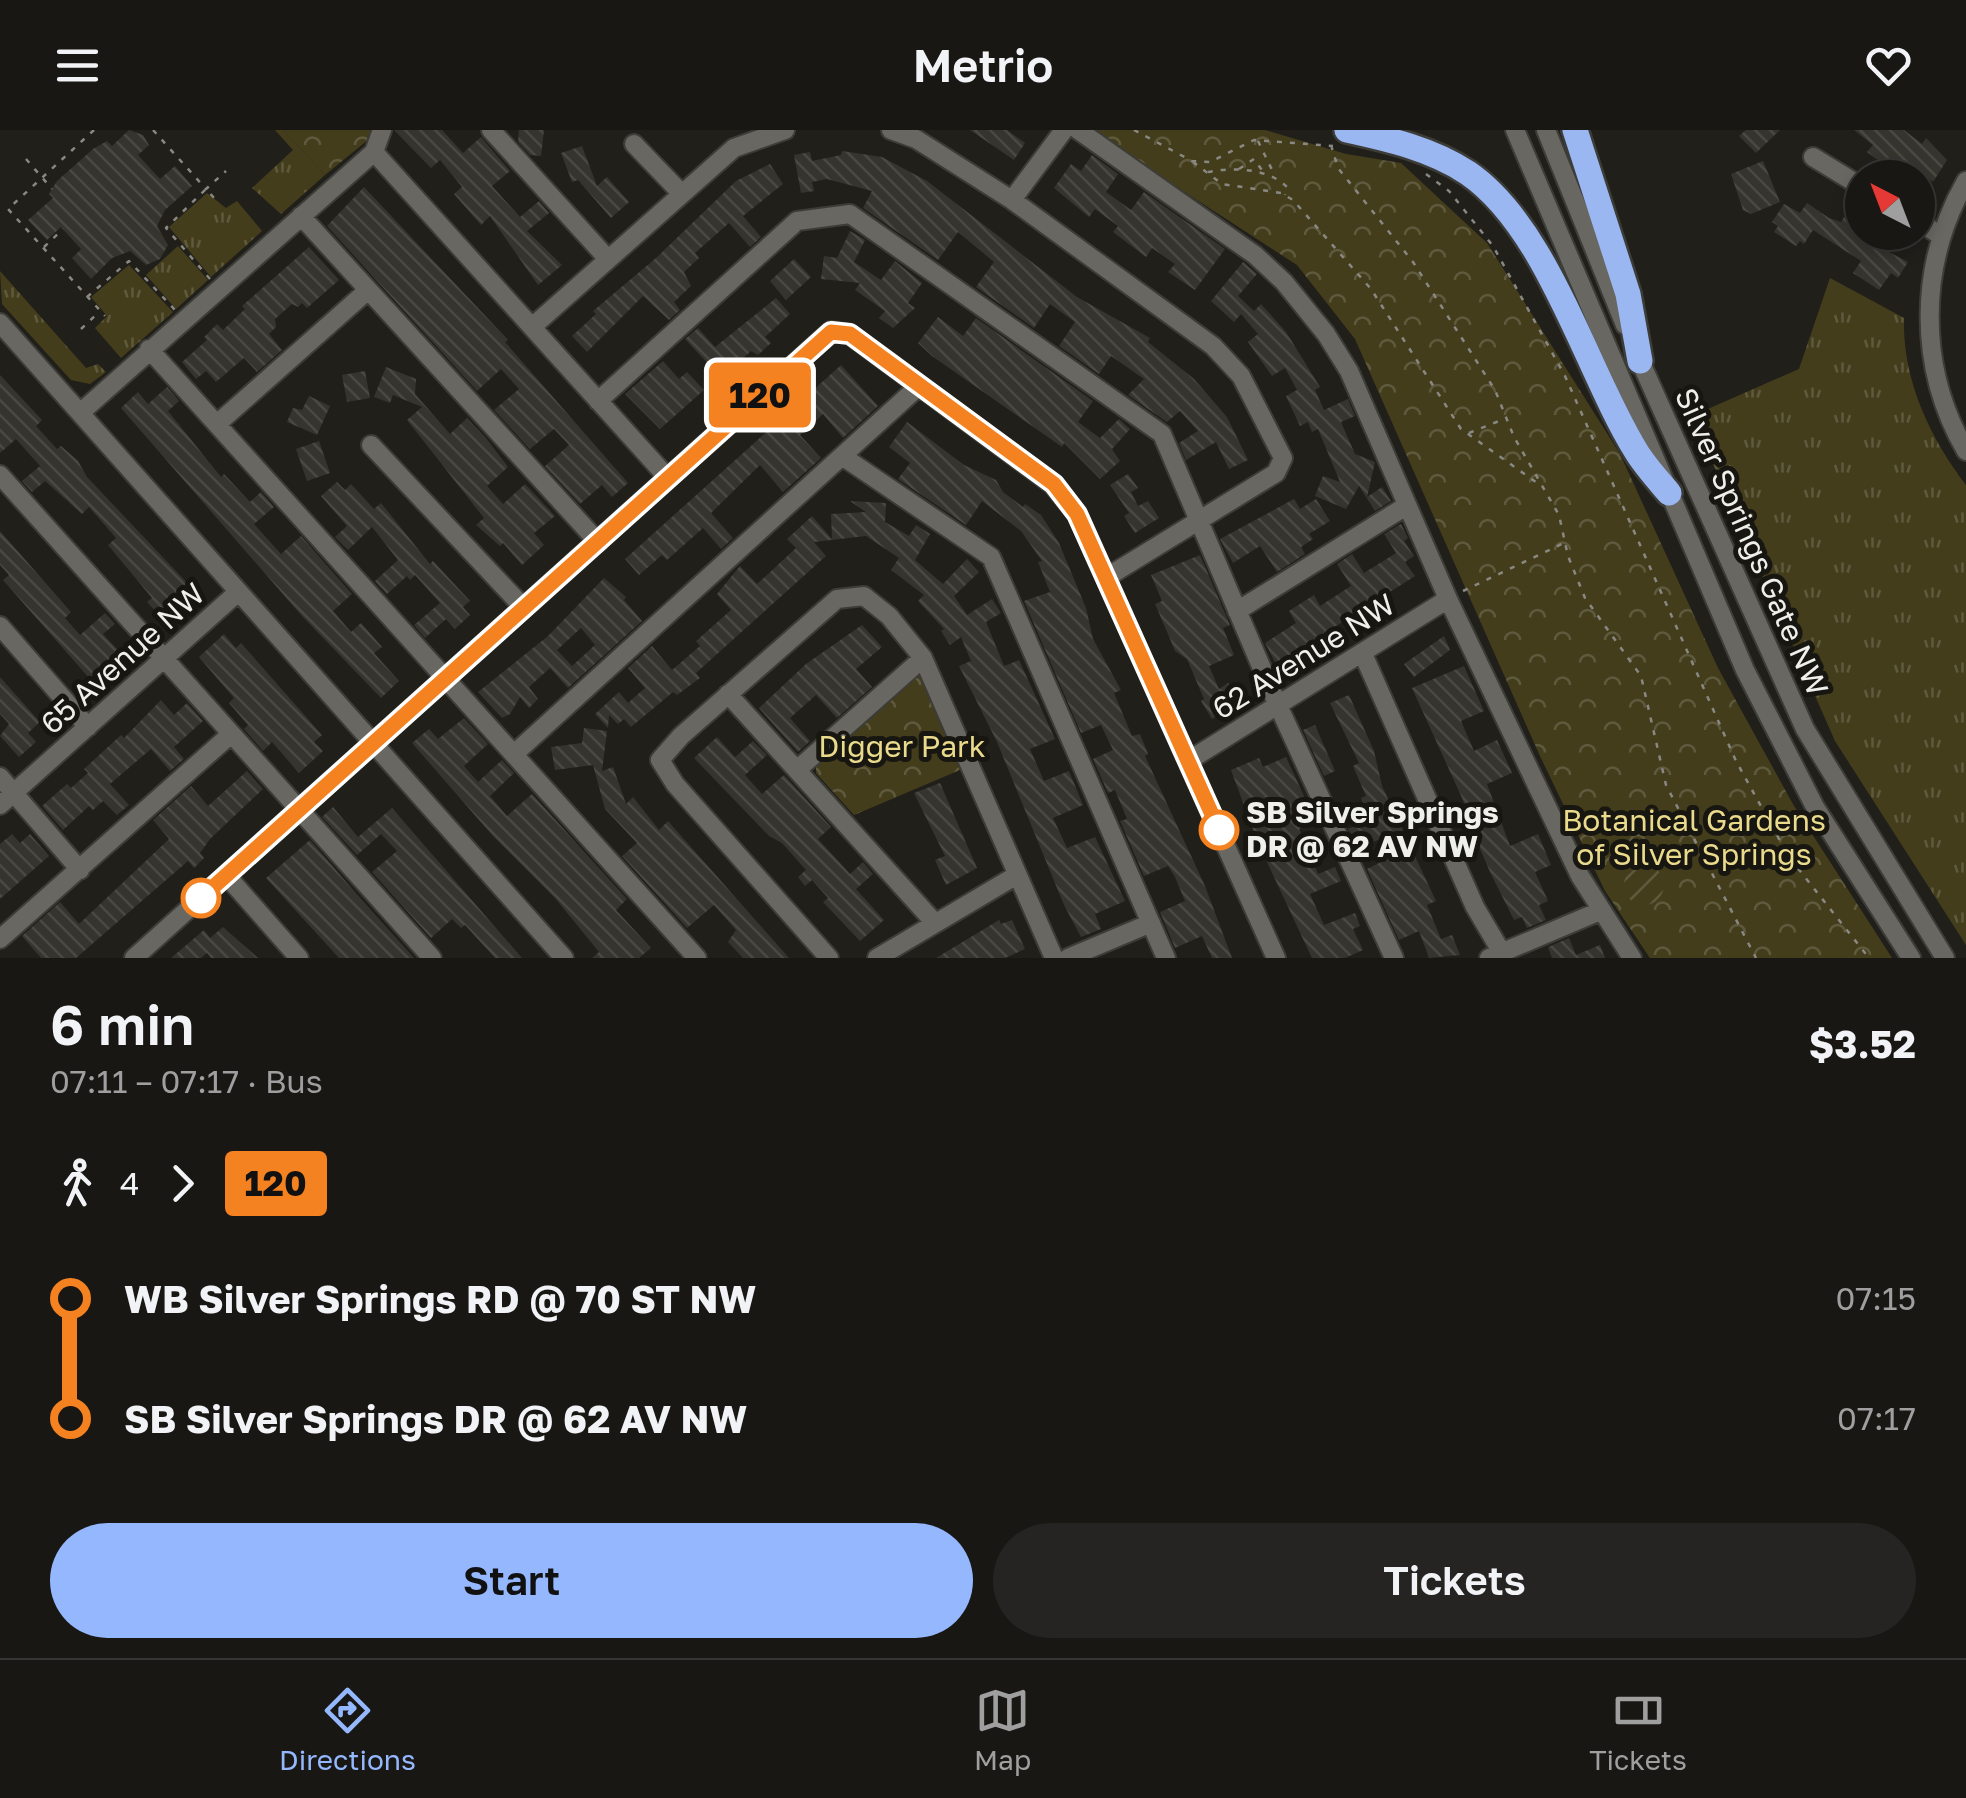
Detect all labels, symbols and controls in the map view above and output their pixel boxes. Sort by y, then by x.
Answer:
icon: menu [50,38,105,93]
text: Metrio [913,38,1053,92]
icon: heart [1861,38,1916,93]
north arrow [1845,160,1935,250]
map controls [1845,160,1935,250]
line badge: 120 [702,362,818,428]
text: 120 [729,374,791,416]
street label: Silver Springs Gate NW [1668,382,1836,701]
street label: 65 Avenue NW [33,575,212,741]
street label: 62 Avenue NW [1206,586,1401,727]
park label: Digger Park [818,728,986,764]
place label: SB Silver Springs DR @ 62 AV NW [1246,794,1499,864]
park label: Botanical Gardens of Silver Springs [1562,802,1826,872]
marker: SB Silver Springs DR @ 62 AV NW [1200,811,1238,849]
unlabelled marker [182,879,220,917]
text: 6 min [50,991,194,1057]
text: $3.52 [1809,1021,1916,1066]
text: 07:11 – 07:17 · Bus [50,1062,323,1100]
icon: walk [50,1156,105,1211]
icon: forward [155,1156,210,1211]
text: 120 [245,1162,307,1204]
text: 4 [120,1164,140,1202]
text: WB Silver Springs RD @ 70 ST NW [124,1276,756,1321]
text: 07:15 [1836,1279,1916,1317]
text: SB Silver Springs DR @ 62 AV NW [124,1396,747,1441]
text: 07:17 [1837,1399,1916,1437]
button: Start [50,1523,973,1638]
button: Tickets [993,1523,1916,1638]
tab: Directions [279,1683,416,1776]
tab: Map [974,1683,1031,1776]
tab: Tickets [1589,1683,1687,1776]

